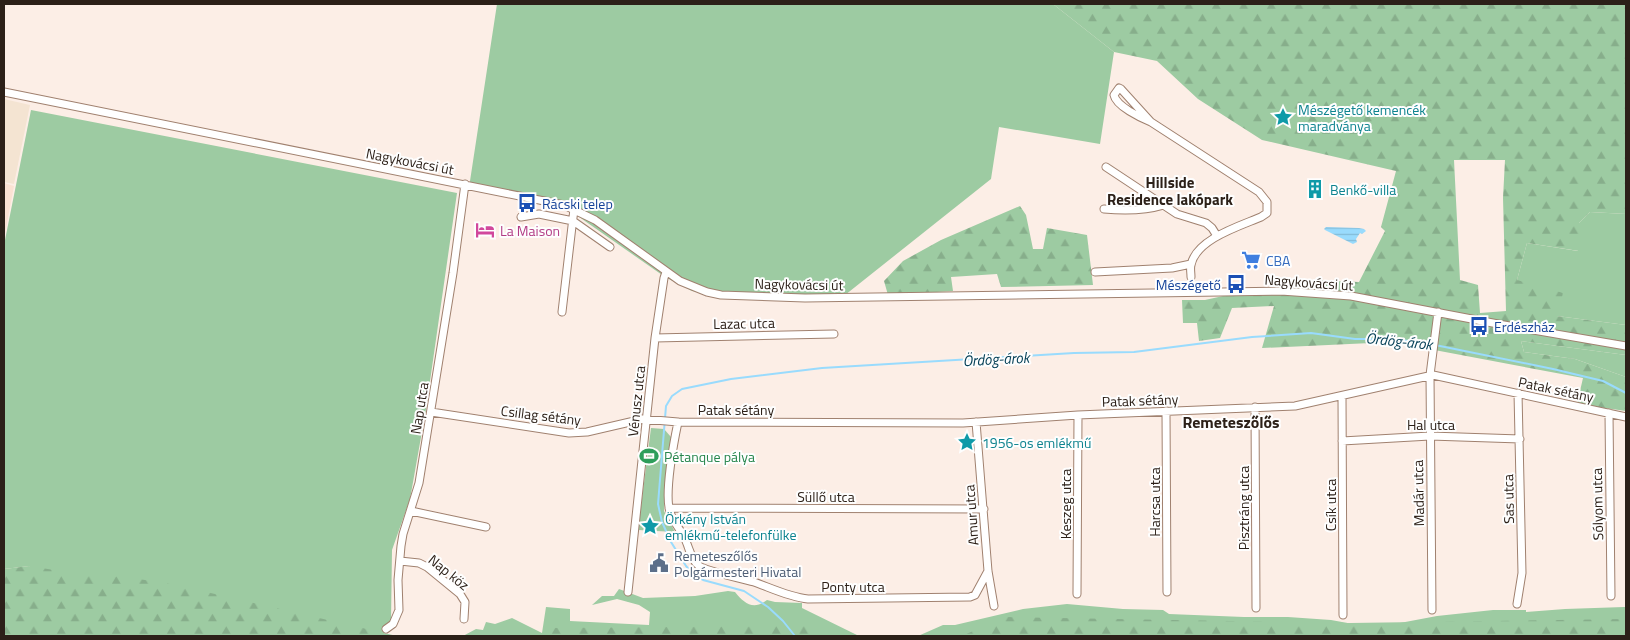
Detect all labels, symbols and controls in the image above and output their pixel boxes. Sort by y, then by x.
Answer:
place label: Mészégető kemencék maradványa [1298,99,1426,136]
place icon: Mészégető kemencék maradványa [1272,106,1294,128]
street label: Nagykovácsi út [364,142,456,180]
district label: Hillside Residence lakópark [1107,171,1233,211]
building icon: Benkő-villa [1304,178,1326,200]
place label: Benkő-villa [1330,179,1396,200]
bus stop icon: Rácski telep [516,192,538,214]
place label: Rácski telep [542,193,613,214]
hotel icon: La Maison [474,219,496,241]
place label: La Maison [500,220,560,241]
supermarket icon: CBA [1240,249,1262,271]
place label: CBA [1266,250,1291,271]
street label: Nagykovácsi út [1264,268,1354,296]
street label: Nagykovácsi út [754,273,844,295]
bus stop icon: Mészégető [1225,273,1247,295]
place label: Mészégető [1156,274,1221,295]
street label: Lazac utca [713,312,775,334]
bus stop icon: Erdészház [1468,315,1490,337]
place label: Erdészház [1494,316,1555,337]
water label: Ördög-árok [1365,326,1436,356]
water label: Ördög-árok [962,346,1032,372]
street label: Vénusz utca [622,365,650,437]
street label: Patak sétány [1516,371,1596,407]
street label: Nap utca [405,380,433,436]
street label: Patak sétány [1101,388,1179,412]
street label: Patak sétány [698,399,775,420]
street label: Csillag sétány [500,400,583,430]
district label: Remeteszőlős [1182,410,1280,434]
street label: Hal utca [1407,414,1455,435]
place icon: 1956-os emlékmű [956,431,978,453]
place label: 1956-os emlékmű [982,432,1091,453]
sports icon: Pétanque pálya [638,445,660,467]
place label: Pétanque pálya [664,446,755,467]
street label: Madár utca [1407,460,1429,526]
street label: Pisztráng utca [1233,466,1254,550]
street label: Harcsa utca [1144,467,1165,537]
street label: Sólyom utca [1586,468,1608,540]
street label: Keszeg utca [1055,469,1076,539]
street label: Sas utca [1497,474,1519,524]
street label: Csík utca [1320,479,1341,531]
street label: Amur utca [958,484,984,546]
street label: Süllő utca [797,486,855,507]
place label: Örkény István emlékmű-telefonfülke [665,508,796,545]
place icon: Örkény István emlékmű-telefonfülke [639,515,661,537]
place label: Remeteszőlős Polgármesteri Hivatal [674,545,802,582]
street label: Nap köz [424,549,474,595]
public building icon: Remeteszőlős Polgármesteri Hivatal [648,552,670,574]
street label: Ponty utca [821,576,885,597]

